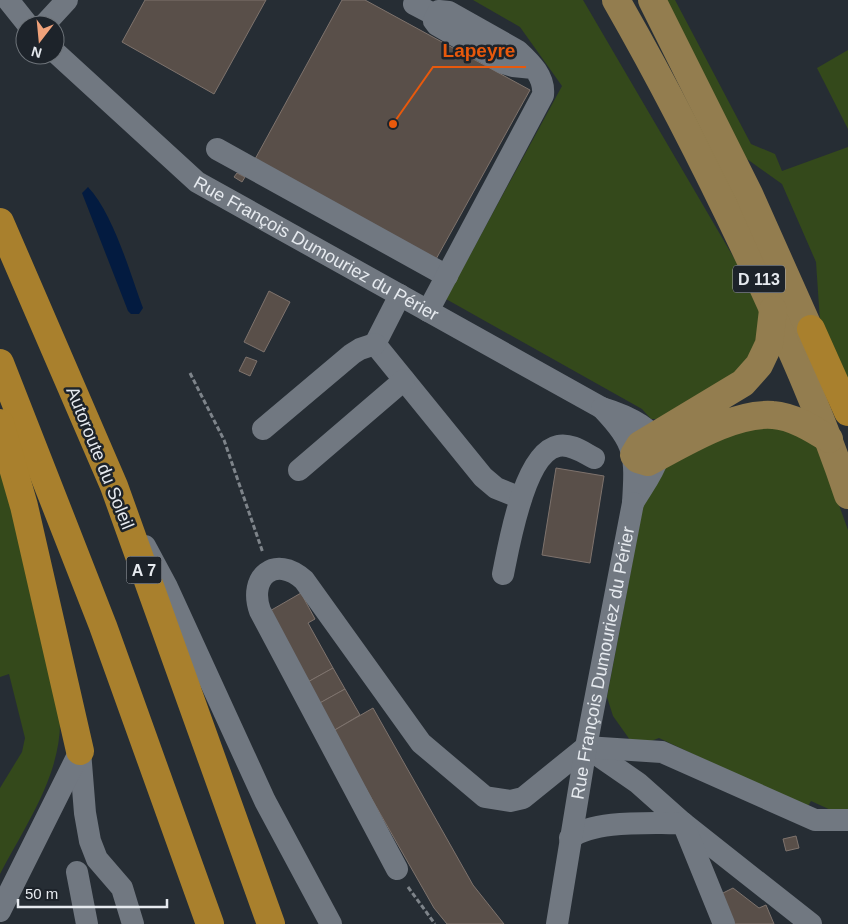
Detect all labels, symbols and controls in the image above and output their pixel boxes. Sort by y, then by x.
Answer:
north arrow [15,15,65,65]
callout: Lapeyre [433,33,526,67]
text: Lapeyre [443,40,515,61]
text: N [29,43,43,62]
street label: Rue François Dumouriez du Périer [190,172,442,325]
road number: D 113 [733,266,785,292]
street label: Autoroute du Soleil [62,384,138,532]
street label: Rue François Dumouriez du Périer [568,525,638,801]
road number: A 7 [126,556,162,584]
scale bar [18,876,166,908]
text: 50 m [25,885,58,902]

